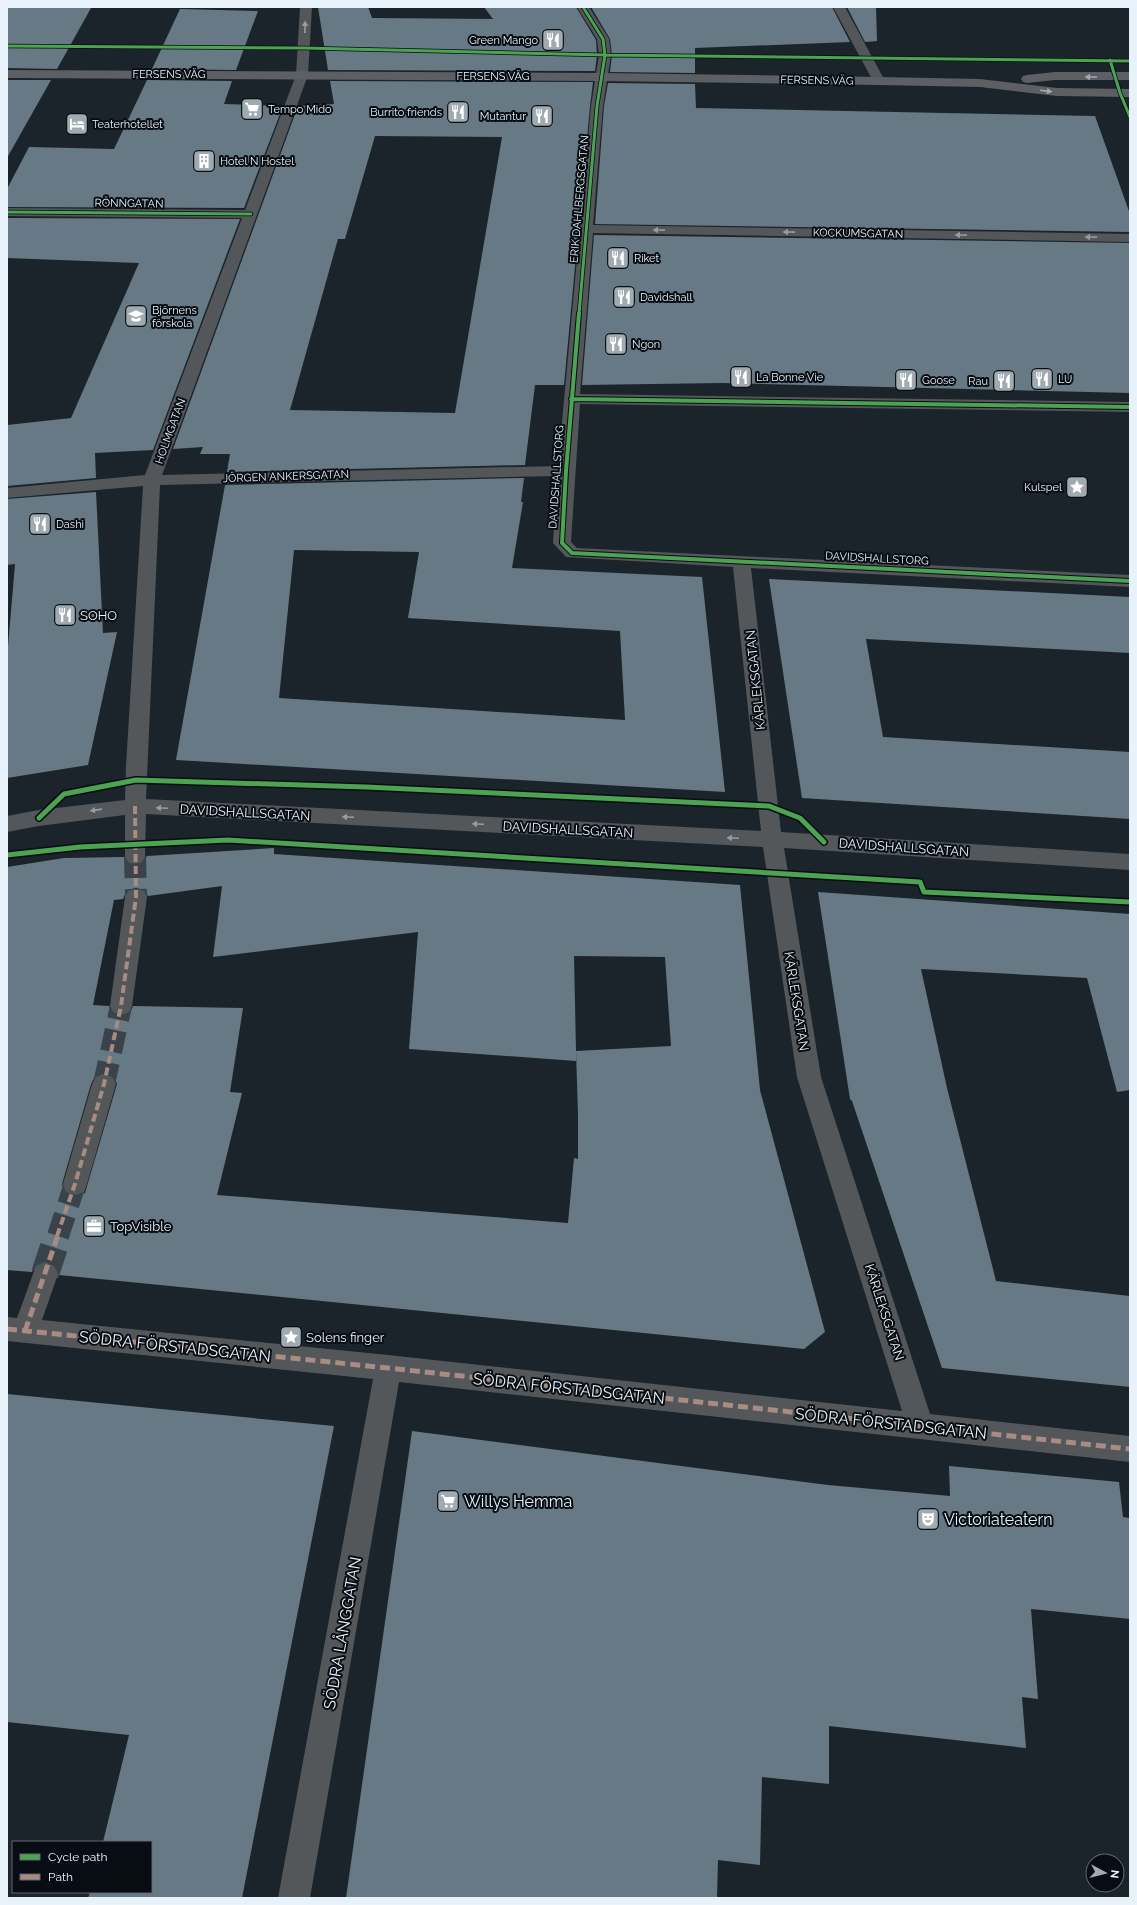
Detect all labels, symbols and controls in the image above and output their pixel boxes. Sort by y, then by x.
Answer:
one-way arrow [302,20,308,33]
restaurant icon: Green Mango [540,27,566,53]
place label: Green Mango [469,34,538,47]
street label: FERSENS VÄG [132,68,206,81]
street label: FERSENS VÄG [456,70,530,83]
street label: FERSENS VÄG [780,73,854,88]
one-way arrow [1084,74,1097,80]
one-way arrow [1040,88,1052,94]
supermarket icon: Tempo Mido [239,96,265,122]
restaurant icon: Burrito friends [445,99,471,125]
place label: Tempo Mido [268,103,332,116]
restaurant icon: Mutantur [529,103,555,129]
place label: Burrito friends [370,106,442,119]
place label: Mutantur [480,110,526,123]
hotel icon: Teaterhotellet [64,111,90,137]
place label: Teaterhotellet [92,118,163,131]
street label: ERIK DAHLBERGSGATAN [567,135,592,263]
building icon: Hotel N Hostel [191,148,217,174]
place label: Hotel N Hostel [220,155,294,168]
street label: RÖNNGATAN [94,196,164,211]
street label: KOCKUMSGATAN [813,226,903,241]
one-way arrow [652,227,665,233]
one-way arrow [782,229,795,235]
one-way arrow [954,232,967,238]
one-way arrow [1084,234,1097,240]
restaurant icon: Riket [605,245,631,271]
place label: Riket [634,252,659,265]
restaurant icon: Davidshall [611,284,637,310]
place label: Davidshall [640,291,692,304]
school or university icon: Björnens förskola [123,303,149,329]
place label: Björnens förskola [152,304,197,330]
restaurant icon: Ngon [603,331,629,357]
place label: Ngon [632,338,660,351]
restaurant icon: La Bonne Vie [728,364,754,390]
restaurant icon: LU [1029,366,1055,392]
restaurant icon: Goose [893,367,919,393]
restaurant icon: Rau [991,368,1017,394]
place label: La Bonne Vie [756,371,824,384]
place label: LU [1058,373,1072,386]
place label: Goose [922,374,955,387]
place label: Rau [968,375,988,388]
street label: HOLMGATAN [153,397,188,466]
street label: DAVIDSHALLSTORG [546,425,567,529]
street label: JÖRGEN ANKERSGATAN [223,468,349,485]
place icon: Kulspel [1064,474,1090,500]
place label: Kulspel [1024,481,1062,494]
restaurant icon: Dashi [27,511,53,537]
place label: Dashi [56,518,84,531]
street label: DAVIDSHALLSTORG [825,549,929,568]
restaurant icon: SOHO [52,602,78,628]
place label: SOHO [80,608,117,623]
street label: KÄRLEKSGATAN [742,629,768,731]
street label: DAVIDSHALLSGATAN [179,802,311,823]
one-way arrow [156,804,168,811]
one-way arrow [90,807,103,814]
one-way arrow [341,814,354,820]
street label: DAVIDSHALLSGATAN [502,819,634,840]
one-way arrow [472,820,484,827]
one-way arrow [727,834,739,841]
street label: DAVIDSHALLSGATAN [838,835,970,860]
street label: KÄRLEKSGATAN [781,950,813,1052]
office icon: TopVisible [81,1213,107,1239]
place label: TopVisible [110,1219,172,1234]
street label: KÄRLEKSGATAN [862,1262,908,1362]
place icon: Solens finger [278,1324,304,1350]
street label: SÖDRA FÖRSTADSGATAN [78,1326,272,1366]
place label: Solens finger [306,1330,385,1345]
street label: SÖDRA FÖRSTADSGATAN [472,1368,666,1408]
street label: SÖDRA FÖRSTADSGATAN [794,1403,988,1443]
supermarket icon: Willys Hemma [435,1488,461,1514]
place label: Willys Hemma [464,1492,572,1511]
theatre icon: Victoriateatern [915,1506,941,1532]
place label: Victoriateatern [944,1510,1052,1529]
street label: SÖDRA LÅNGGATAN [319,1555,365,1711]
legend [12,1841,152,1893]
text: Cycle path [48,1850,107,1864]
north arrow [1085,1853,1125,1893]
text: N [1107,1869,1121,1879]
text: Path [48,1870,73,1884]

